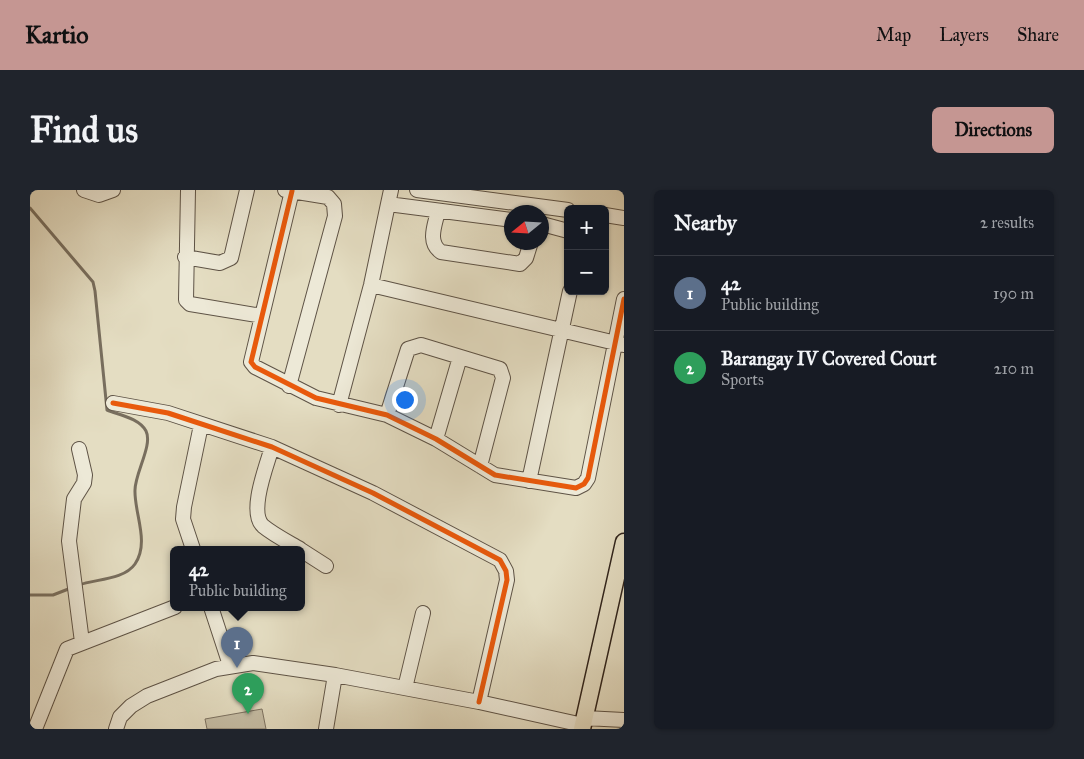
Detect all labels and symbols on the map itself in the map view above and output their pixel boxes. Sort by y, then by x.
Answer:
north arrow [504,205,549,250]
your location [392,387,418,413]
pin: 1 [221,627,253,668]
pin: 2 [232,673,264,714]

